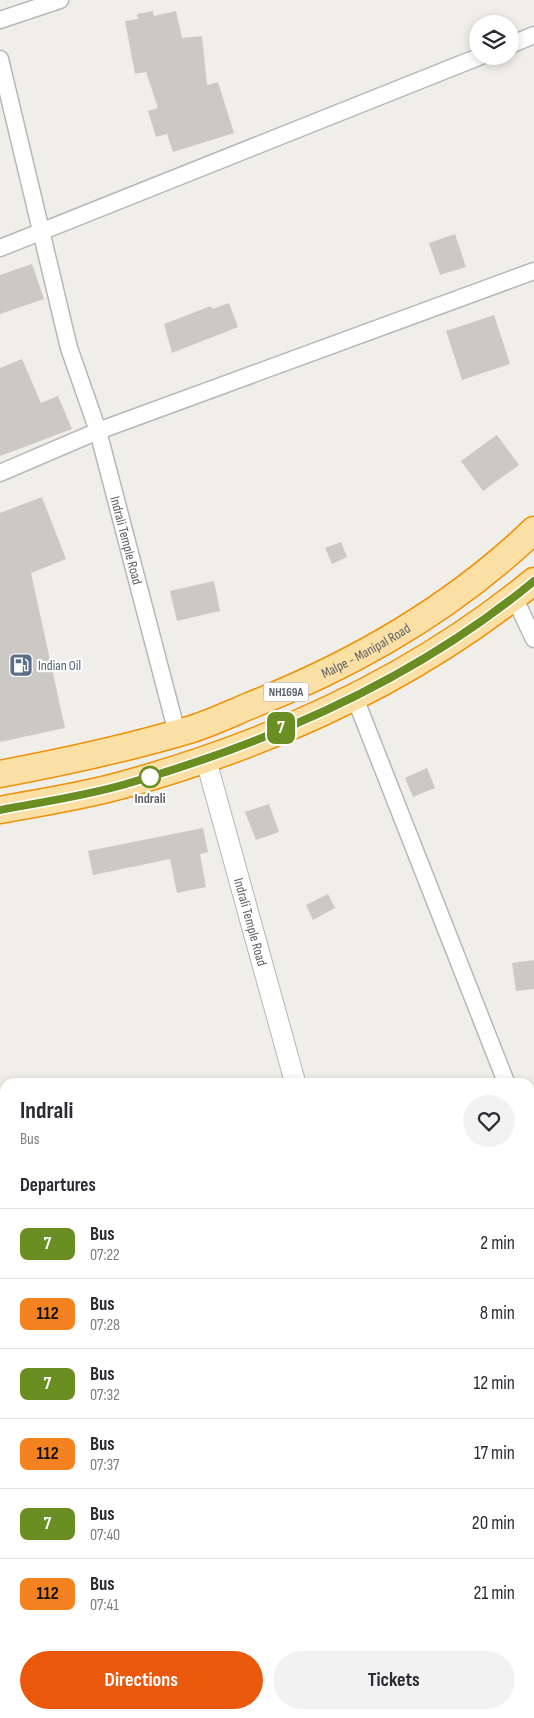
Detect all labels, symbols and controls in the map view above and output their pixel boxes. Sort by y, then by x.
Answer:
map controls [469,15,519,65]
button: layers [469,15,519,65]
street label: Indrali Temple Road [106,494,146,587]
street label: Malpe - Manipal Road [318,620,414,682]
fuel station icon: Indian Oil [8,652,34,678]
place label: Indian Oil [38,657,81,674]
road number: NH169A [264,682,308,702]
line badge: 7 [265,712,297,744]
text: 7 [277,717,285,738]
marker: Indrali [139,766,161,788]
place label: Indrali [134,790,166,807]
street label: Indrali Temple Road [230,876,271,968]
button: heart [463,1095,515,1147]
text: Indrali [20,1096,73,1125]
text: Bus [20,1130,40,1149]
text: Departures [20,1174,96,1197]
text: Bus [90,1223,115,1246]
text: 2 min [480,1232,515,1255]
text: 7 [44,1233,51,1254]
text: 07:22 [90,1246,120,1265]
text: Bus [90,1293,115,1316]
text: 8 min [480,1302,515,1325]
text: 112 [36,1303,59,1324]
text: 07:28 [90,1316,120,1335]
text: Bus [90,1363,115,1386]
text: 12 min [473,1372,515,1395]
text: 7 [44,1373,51,1394]
text: 07:32 [90,1386,120,1405]
text: Bus [90,1433,115,1456]
text: 17 min [474,1442,515,1465]
text: 112 [36,1443,59,1464]
text: 07:37 [90,1456,120,1475]
text: Bus [90,1503,115,1526]
text: 20 min [472,1512,515,1535]
text: 7 [44,1513,51,1534]
text: 07:40 [90,1526,120,1545]
text: Bus [90,1573,115,1596]
text: 21 min [474,1582,515,1605]
text: 112 [36,1583,59,1604]
text: 07:41 [90,1596,119,1615]
button: Directions [20,1651,263,1709]
button: Tickets [273,1651,515,1709]

